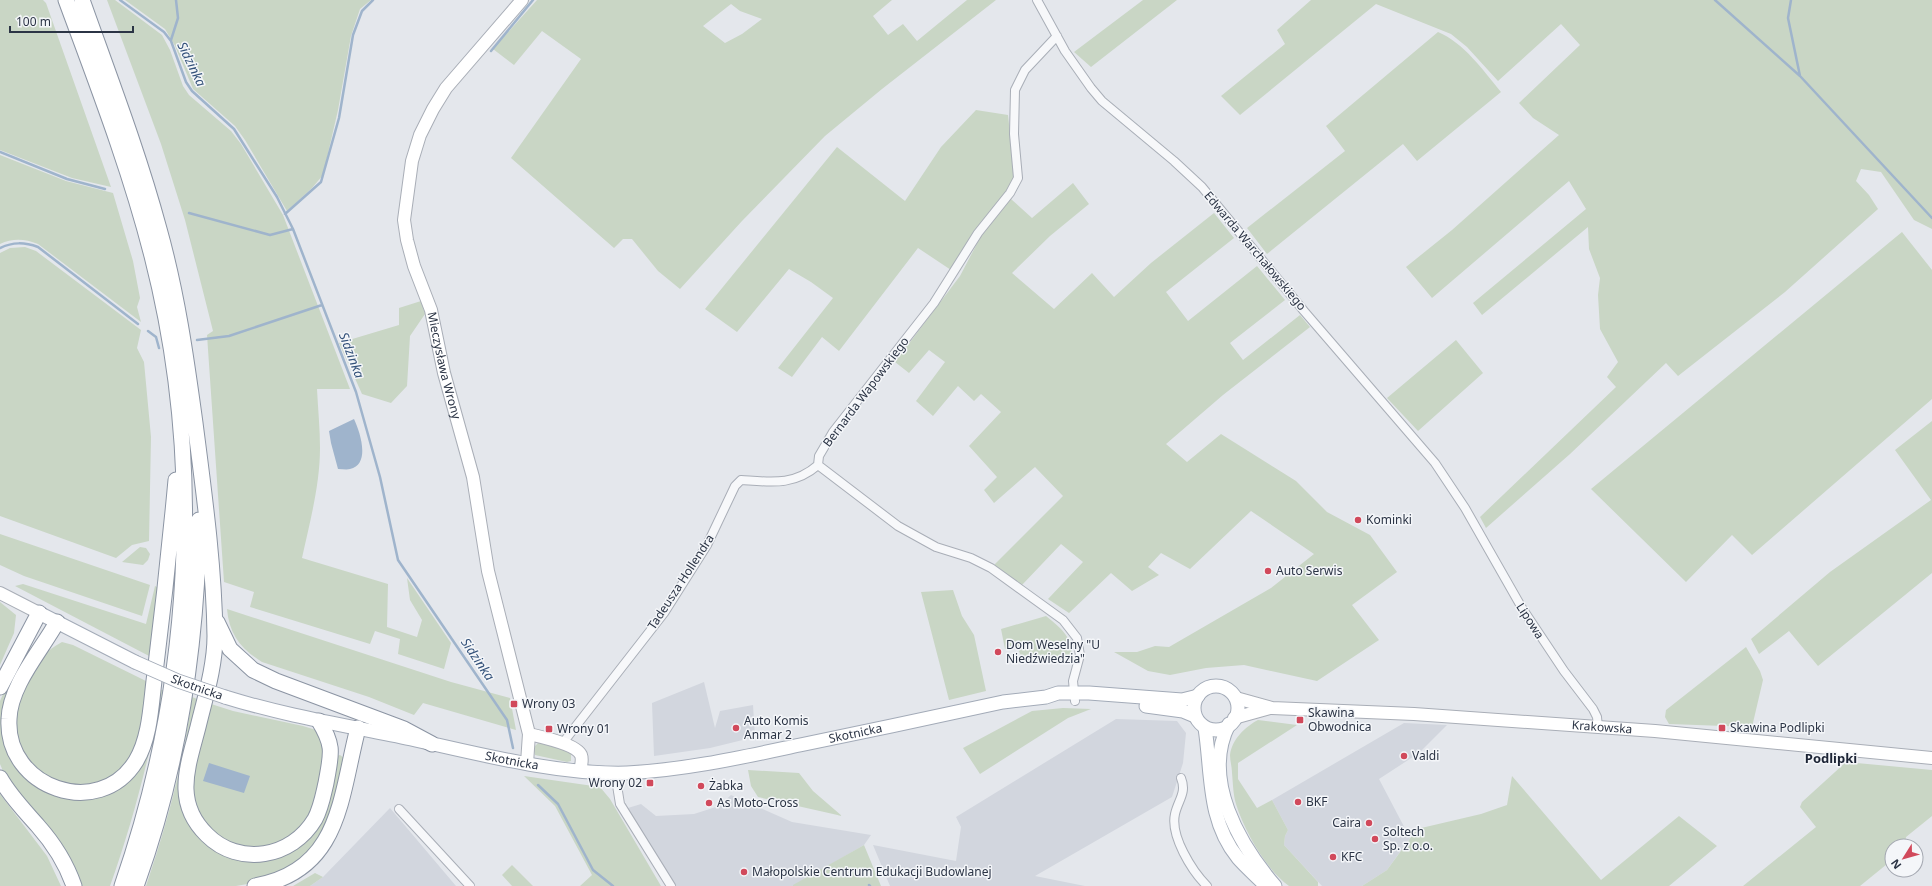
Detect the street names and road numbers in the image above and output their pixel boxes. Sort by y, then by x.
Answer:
street label: Edwarda Warchałowskiego [1200,188,1310,314]
street label: Mieczysława Wrony [424,310,466,422]
street label: Bernarda Wapowskiego [819,333,913,450]
street label: Tadeusza Hollendra [643,531,718,633]
street label: Lipowa [1512,599,1548,642]
street label: Skotnicka [168,670,225,704]
street label: Krakowska [1571,716,1633,737]
street label: Skotnicka [827,719,884,747]
street label: Skotnicka [484,747,540,774]

